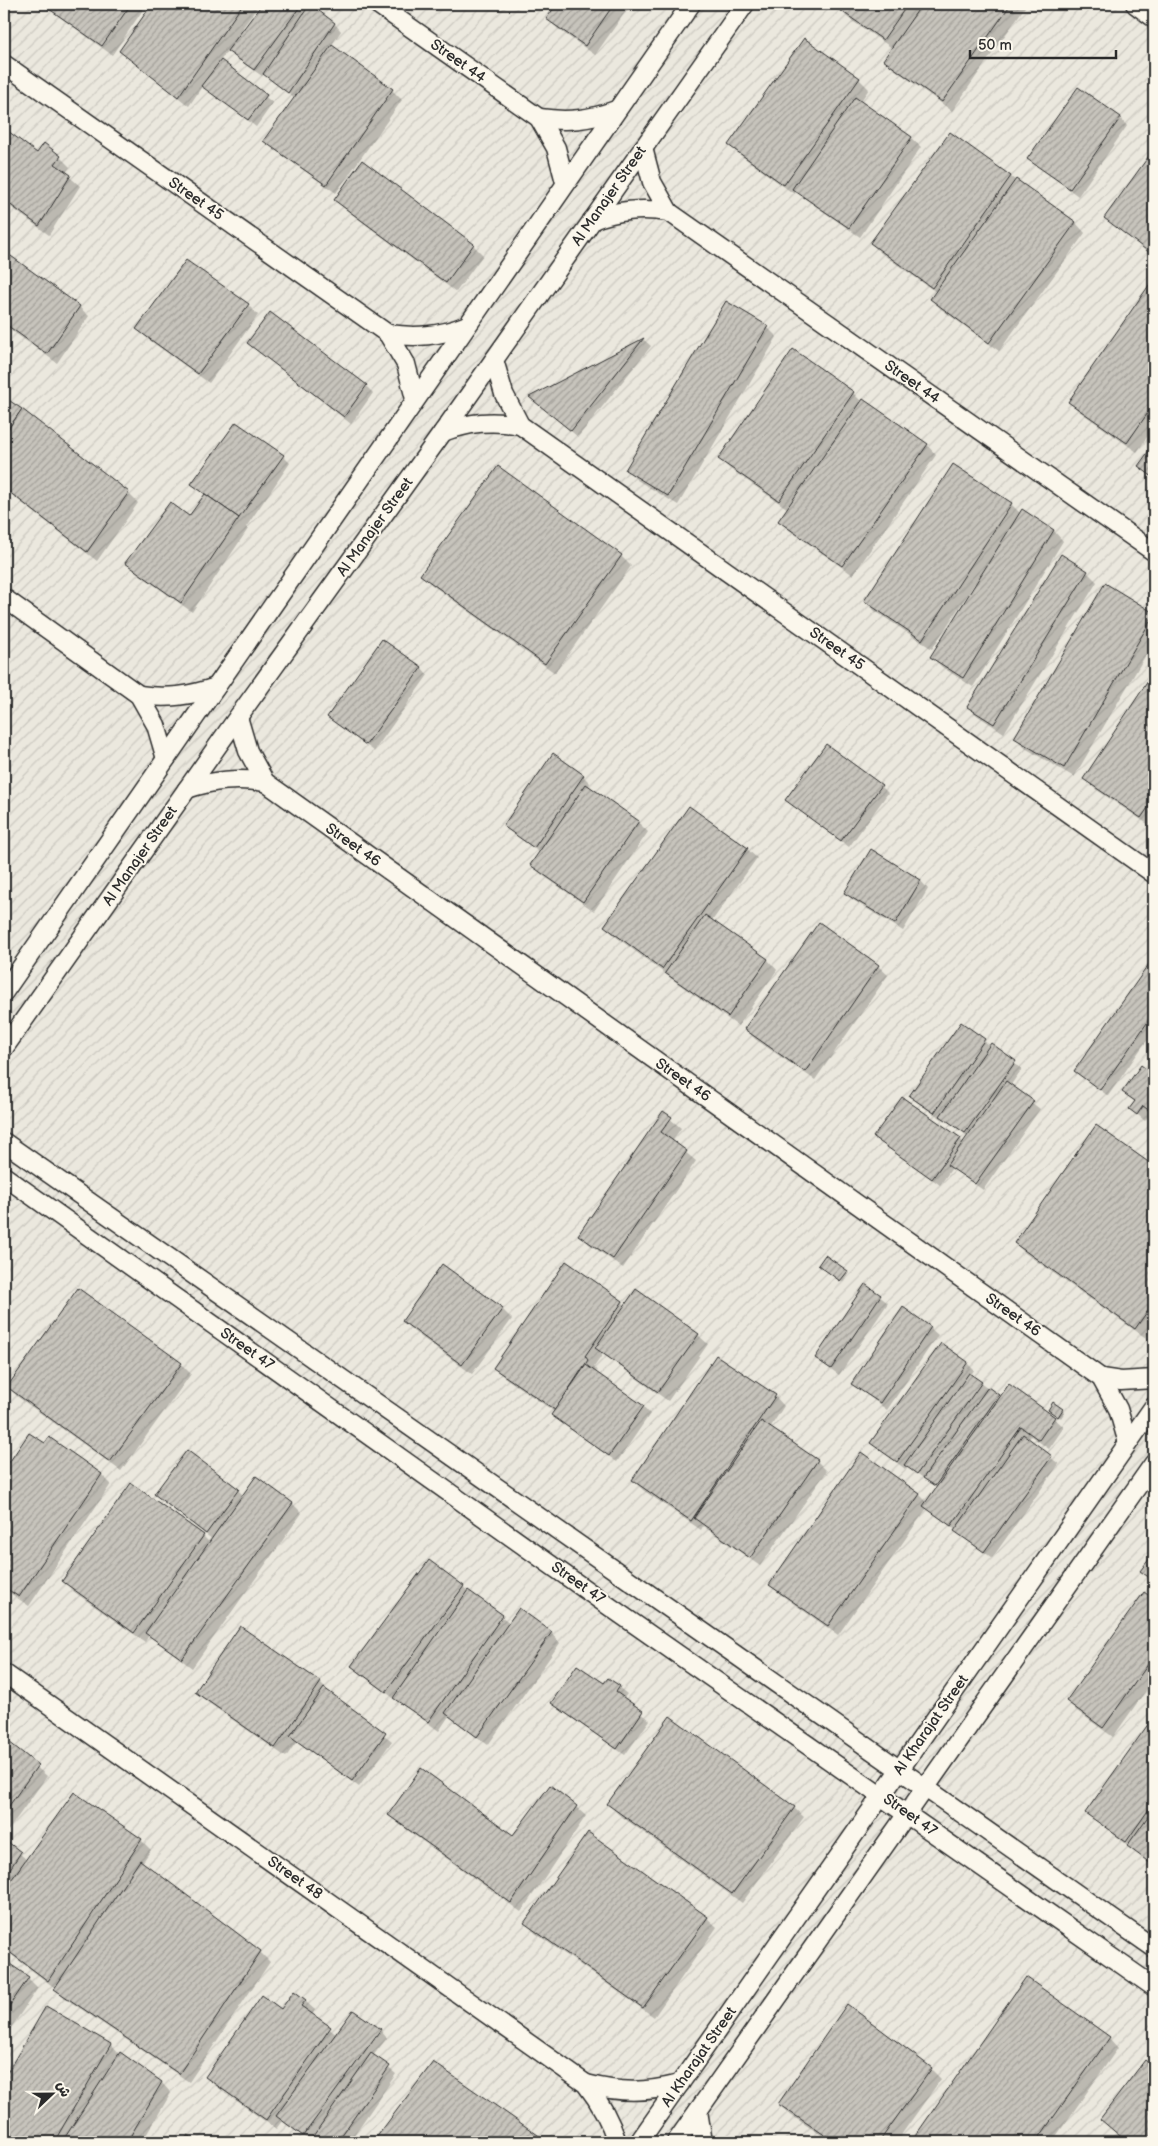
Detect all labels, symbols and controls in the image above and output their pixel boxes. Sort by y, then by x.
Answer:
scale bar [970,28,1117,60]
street label: Street 44 [427,35,489,87]
text: 50 m [978,36,1012,55]
street label: Al Manajer Street [567,142,651,250]
street label: Street 45 [165,173,227,225]
street label: Street 44 [881,356,943,408]
street label: Al Manajer Street [333,473,418,580]
street label: Street 45 [806,623,868,675]
street label: Al Manajer Street [98,802,182,910]
street label: Street 46 [322,819,384,871]
street label: Street 46 [652,1054,714,1106]
street label: Street 46 [982,1289,1044,1341]
street label: Street 47 [216,1324,278,1375]
street label: Street 47 [547,1558,609,1609]
street label: Al Kharajat Street [889,1671,973,1779]
street label: Street 47 [879,1790,941,1841]
street label: Street 48 [264,1852,327,1904]
street label: Al Kharajat Street [657,2003,741,2111]
north arrow [28,2068,78,2118]
text: ش [53,2079,74,2100]

